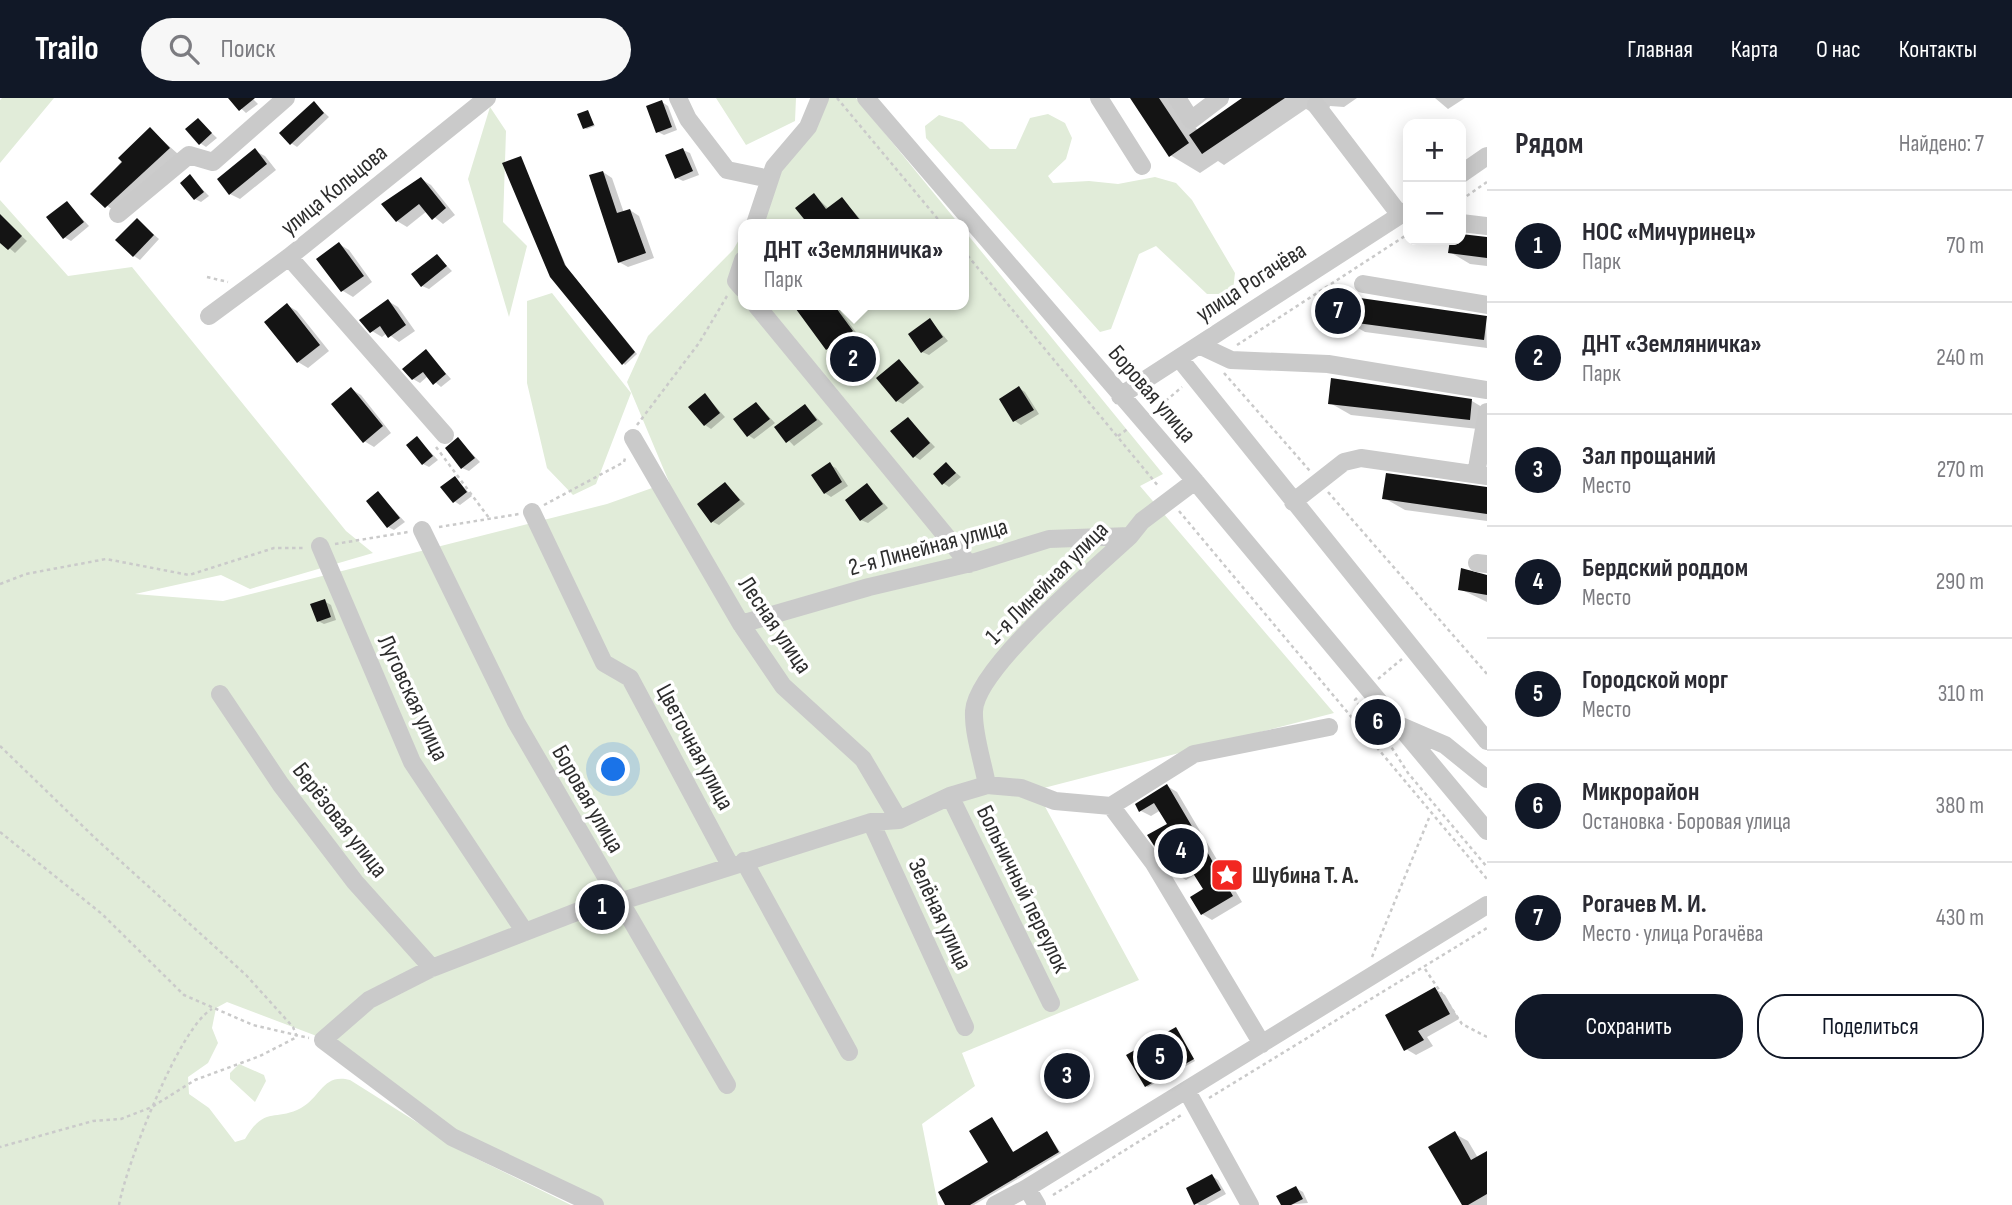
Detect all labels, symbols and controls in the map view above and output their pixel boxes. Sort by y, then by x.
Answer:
search box [141,18,631,81]
text: Trailo [35,29,99,69]
icon: search [165,30,203,68]
text: Поиск [221,34,275,65]
text: Главная [1627,35,1693,64]
text: Карта [1731,35,1778,64]
text: О нас [1816,35,1861,64]
text: Контакты [1899,35,1977,64]
map controls [1403,119,1466,245]
button: + [1403,119,1466,182]
text: Рядом [1515,126,1583,162]
text: Найдено: 7 [1899,130,1984,158]
street label: улица Кольцова [275,138,393,242]
button: − [1403,182,1466,245]
text: НОС «Мичуринец» [1582,217,1756,248]
popup [738,219,969,310]
text: 1 [1533,232,1543,260]
text: 70 m [1946,232,1984,260]
text: ДНТ «Земляничка» [764,235,943,266]
street label: улица Рогачёва [1190,236,1312,328]
text: Парк [1582,248,1621,276]
text: Парк [764,266,802,294]
pin: 7 [1315,285,1361,337]
text: ДНТ «Земляничка» [1582,329,1762,360]
pin: 2 [830,333,876,385]
street label: Боровая улица [1102,339,1202,449]
text: 2 [1533,344,1543,372]
text: 240 m [1936,344,1984,372]
text: Парк [1582,360,1621,388]
text: Зал прощаний [1582,441,1716,472]
text: 3 [1533,456,1543,484]
text: 270 m [1937,456,1984,484]
text: Место [1582,472,1631,500]
street label: 2-я Линейная улица [845,512,1011,582]
street label: 1-я Линейная улица [979,515,1115,651]
text: Бердский роддом [1582,553,1748,584]
text: 4 [1533,568,1543,596]
text: 290 m [1936,568,1984,596]
street label: Лесная улица [732,571,818,679]
text: Место [1582,584,1631,612]
street label: Луговская улица [371,630,455,766]
text: Городской морг [1582,665,1728,696]
street label: Цветочная улица [650,679,740,815]
text: 5 [1533,680,1543,708]
text: 310 m [1938,680,1984,708]
pin: 6 [1355,696,1401,748]
text: Место [1582,696,1631,724]
street label: Боровая улица [546,740,630,858]
your location [596,752,630,786]
street label: Берёзовая улица [286,757,394,883]
text: Микрорайон [1582,777,1699,808]
text: 6 [1533,792,1543,820]
text: 380 m [1936,792,1984,820]
street label: Больничный переулок [970,801,1076,978]
text: Остановка · Боровая улица [1582,808,1791,836]
pin: 4 [1158,825,1204,877]
street label: Зелёная улица [902,854,978,974]
place icon: Шубина Т. А. [1208,856,1246,894]
place label: Шубина Т. А. [1252,861,1359,890]
pin: 1 [579,881,625,933]
text: Рогачев М. И. [1582,889,1707,920]
text: 7 [1533,904,1543,932]
text: 430 m [1936,904,1984,932]
text: Место · улица Рогачёва [1582,920,1763,948]
button: Сохранить [1515,994,1743,1059]
button: Поделиться [1757,994,1984,1059]
pin: 5 [1137,1031,1183,1083]
pin: 3 [1044,1050,1090,1102]

